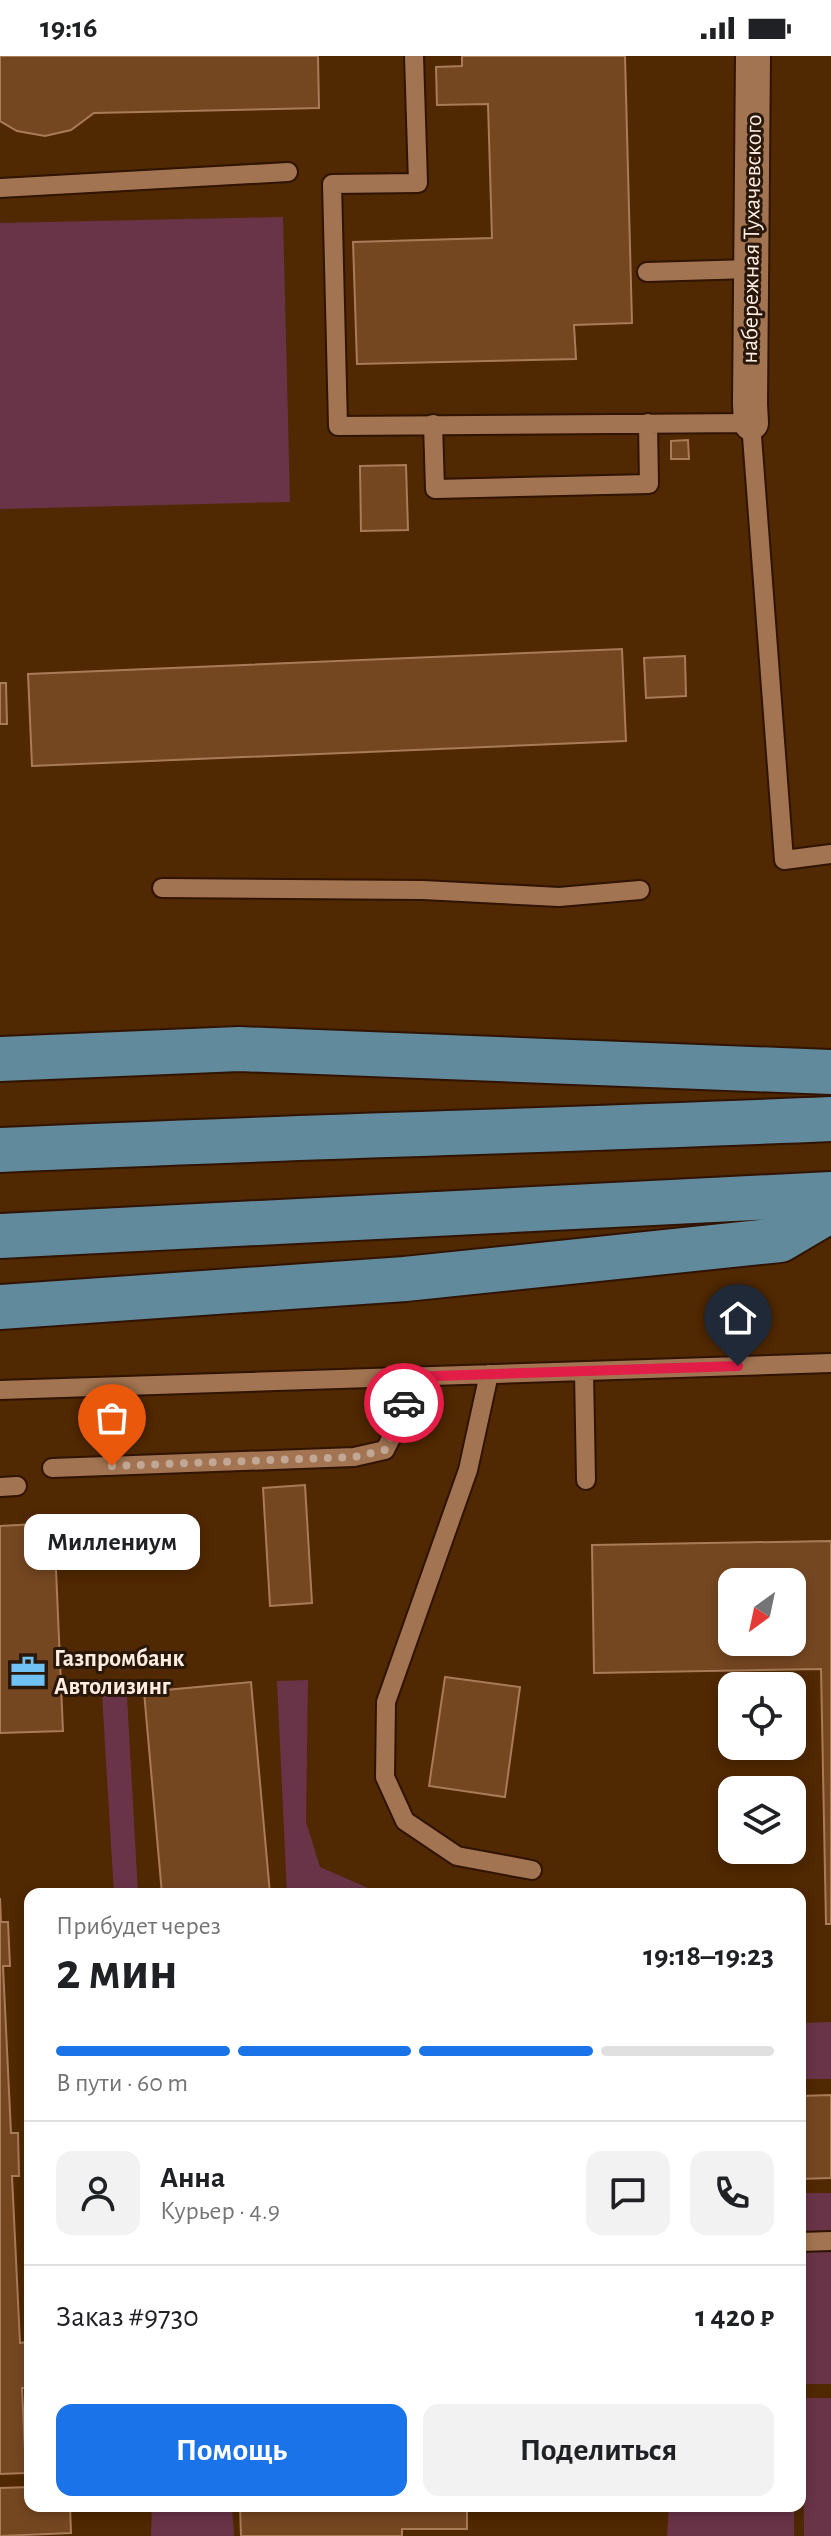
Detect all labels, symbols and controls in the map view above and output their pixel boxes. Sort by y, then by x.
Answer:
text: 19:16 [40,13,97,43]
street label: набережная Тухачевского [738,114,766,364]
pin [704,1284,772,1366]
icon: home [716,1296,760,1340]
courier [364,1363,444,1443]
icon: car [382,1381,426,1425]
pin [78,1384,146,1466]
icon: bag [90,1396,134,1440]
callout: Миллениум [24,1514,200,1570]
text: Миллениум [47,1529,177,1555]
north arrow [718,1568,806,1656]
map controls [718,1568,806,1864]
place label: Газпромбанк Автолизинг [54,1647,184,1699]
office icon: Газпромбанк Автолизинг [9,1653,47,1691]
button: locate [718,1672,806,1760]
button: layers [718,1776,806,1864]
text: Прибудет через [56,1913,221,1939]
text: 19:18–19:23 [643,1941,774,1971]
text: 2 мин [56,1946,178,1998]
text: В пути · 60 m [56,2070,188,2096]
button: person [56,2151,140,2235]
button: chat [586,2151,670,2235]
button: phone [690,2151,774,2235]
text: Анна [160,2163,225,2193]
text: Курьер · 4.9 [160,2198,280,2224]
text: Заказ #9730 [56,2302,199,2332]
text: 1 420 ₽ [695,2302,774,2332]
button: Помощь [56,2404,407,2496]
button: Поделиться [423,2404,774,2496]

